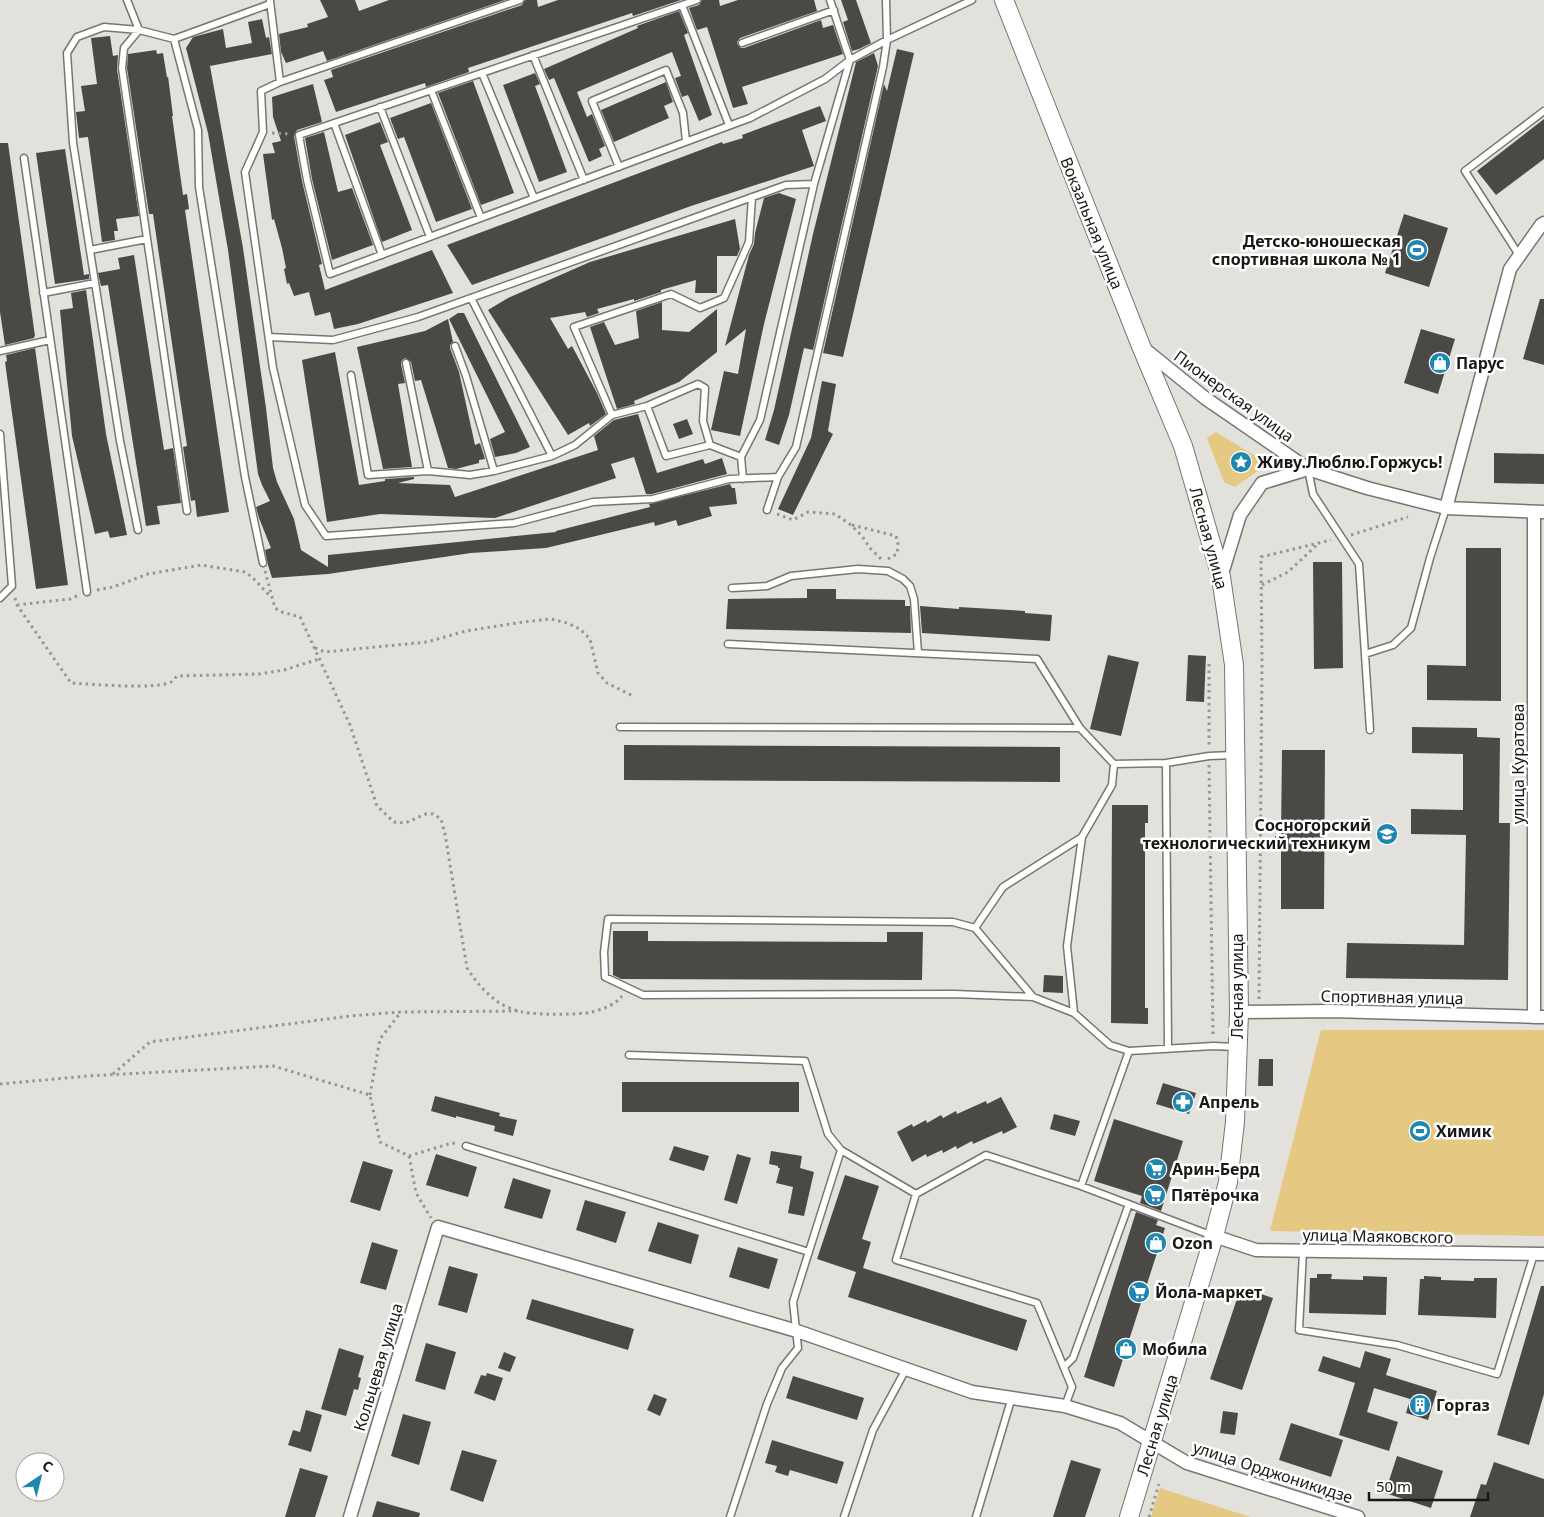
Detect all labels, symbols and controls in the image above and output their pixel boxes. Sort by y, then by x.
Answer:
street label: Вокзальная улица [1055,154,1129,292]
place label: Детско-юношеская спортивная школа № 1 [1212,230,1401,270]
sports icon: Детско-юношеская спортивная школа № 1 [1405,238,1429,262]
street label: Пионерская улица [1170,345,1298,447]
shop icon: Парус [1428,351,1452,375]
place label: Парус [1456,352,1504,374]
place icon: Живу.Люблю.Горжусь! [1229,450,1253,474]
place label: Живу.Люблю.Горжусь! [1257,451,1443,473]
street label: Лесная улица [1185,484,1233,592]
street label: улица Куратова [1507,704,1529,824]
place label: Сосногорский технологический техникум [1143,814,1371,854]
school or university icon: Сосногорский технологический техникум [1375,822,1399,846]
street label: Лесная улица [1226,933,1248,1039]
street label: Спортивная улица [1320,985,1464,1009]
pharmacy icon: Апрель [1171,1090,1195,1114]
place label: Апрель [1199,1091,1259,1113]
sports icon: Химик [1408,1119,1432,1143]
place label: Химик [1436,1120,1492,1142]
supermarket icon: Арин-Берд [1144,1157,1168,1181]
place label: Арин-Берд [1172,1158,1260,1180]
supermarket icon: Пятёрочка [1143,1183,1167,1207]
place label: Пятёрочка [1171,1184,1259,1206]
street label: улица Маяковского [1302,1224,1454,1248]
shop icon: Ozon [1144,1231,1168,1255]
place label: Ozon [1172,1232,1213,1254]
supermarket icon: Йола-маркет [1127,1280,1151,1304]
place label: Йола-маркет [1155,1281,1262,1303]
street label: Кольцевая улица [348,1300,408,1434]
shop icon: Мобила [1114,1337,1138,1361]
place label: Мобила [1142,1338,1207,1360]
street label: Лесная улица [1131,1371,1183,1479]
building icon: Горгаз [1408,1393,1432,1417]
place label: Горгаз [1436,1394,1490,1416]
street label: улица Орджоникидзе [1190,1436,1356,1508]
north arrow [15,1452,65,1502]
text: С [39,1456,57,1476]
scale bar [1369,1470,1488,1502]
text: 50 m [1376,1476,1411,1496]

